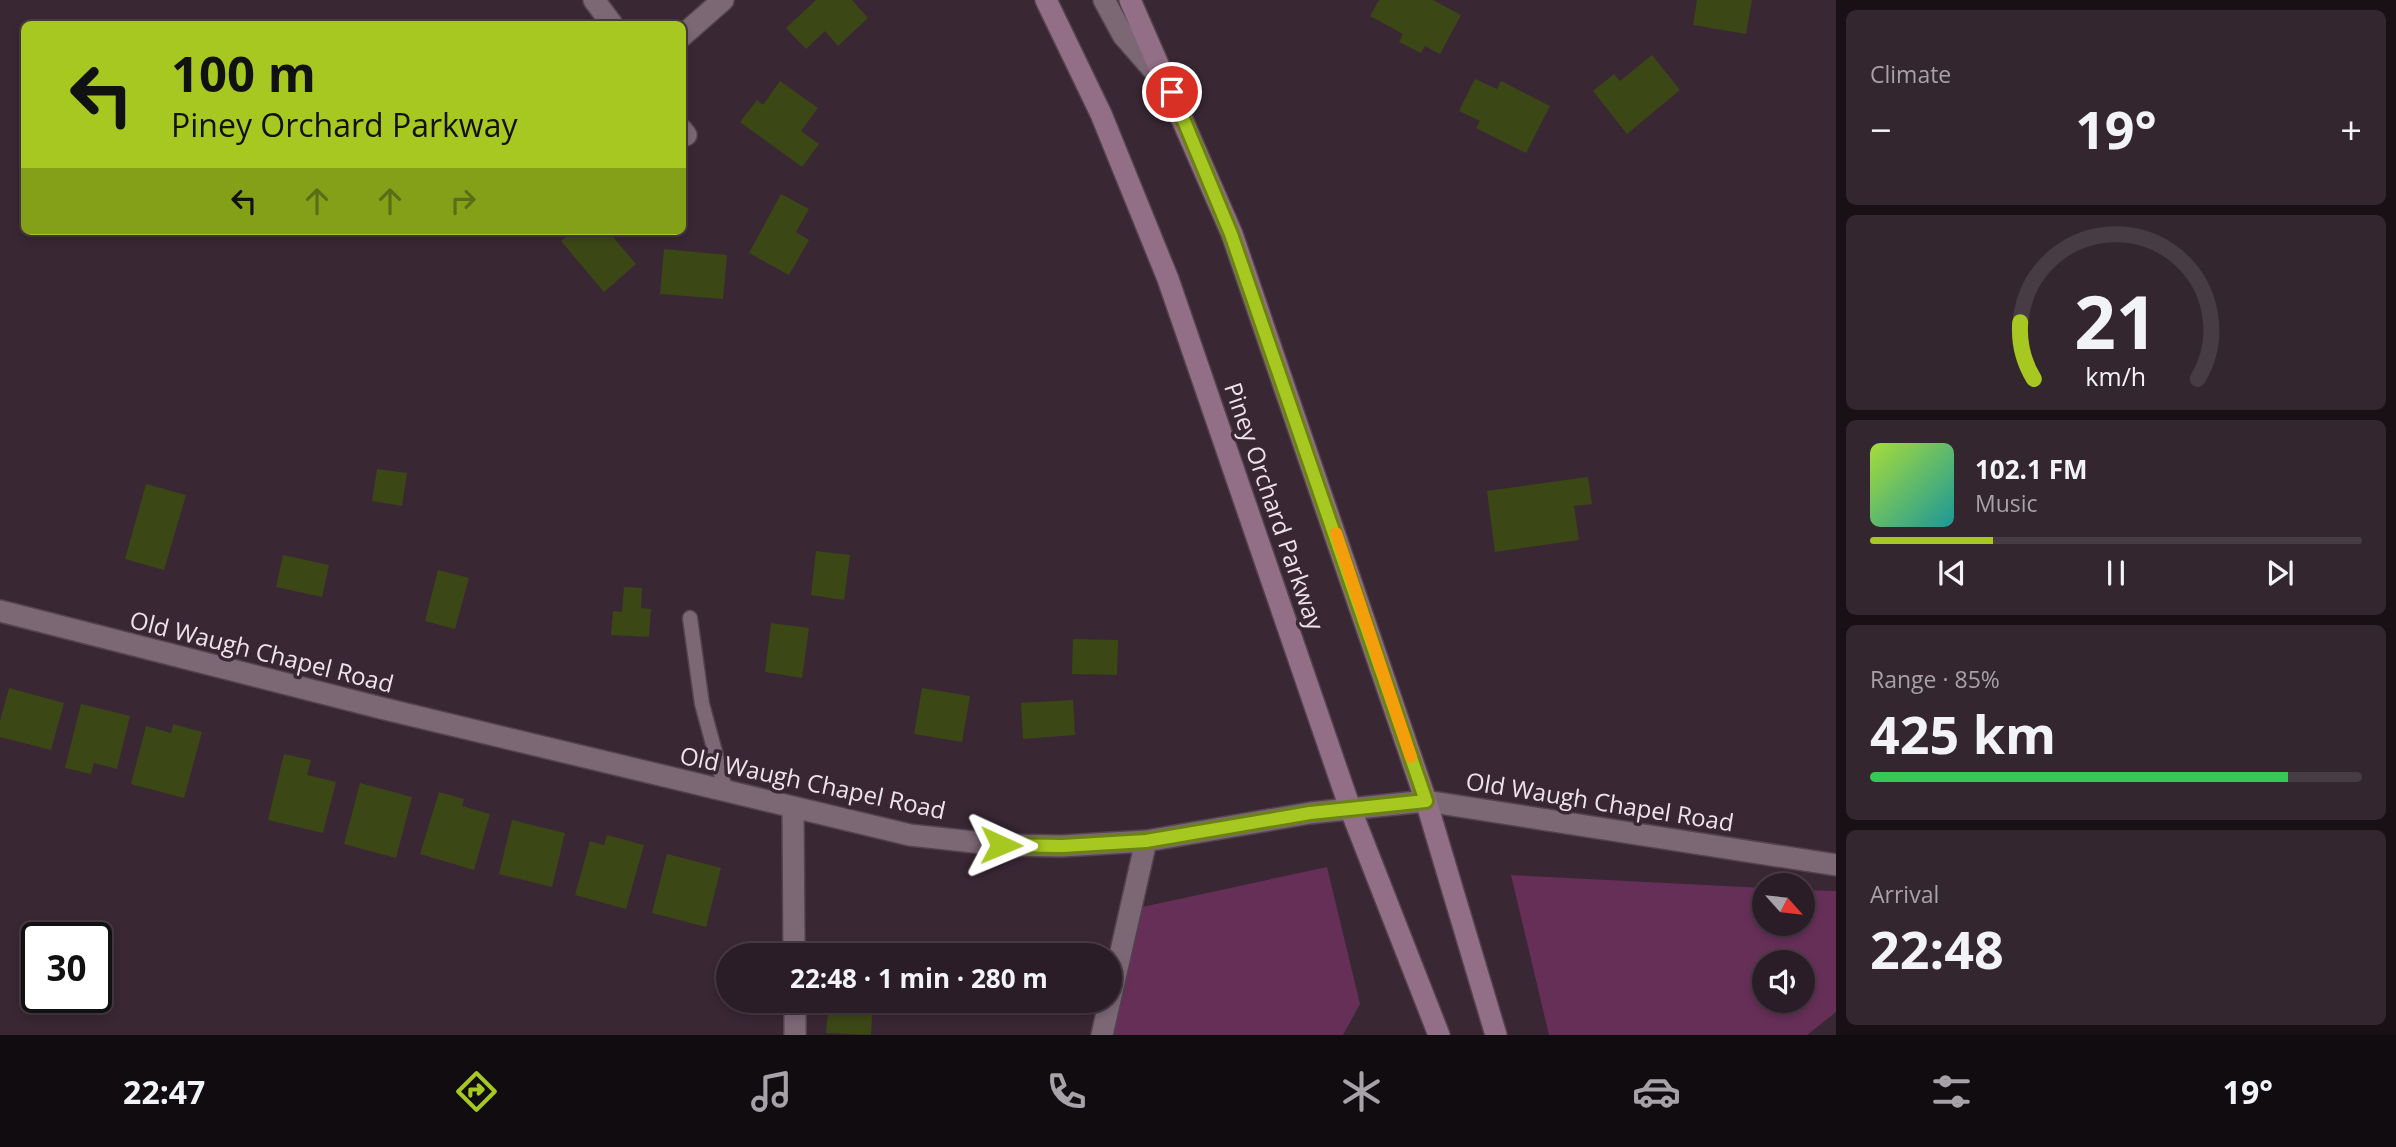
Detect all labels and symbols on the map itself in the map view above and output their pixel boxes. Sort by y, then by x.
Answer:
pin [1142,62,1202,122]
street label: Piney Orchard Parkway [1217,378,1333,635]
street label: Old Waugh Chapel Road [127,602,397,700]
street label: Old Waugh Chapel Road [677,738,949,826]
street label: Old Waugh Chapel Road [1464,764,1736,838]
position arrow [964,808,1038,882]
north arrow [1752,873,1815,936]
speed limit sign: 30 [21,922,112,1013]

